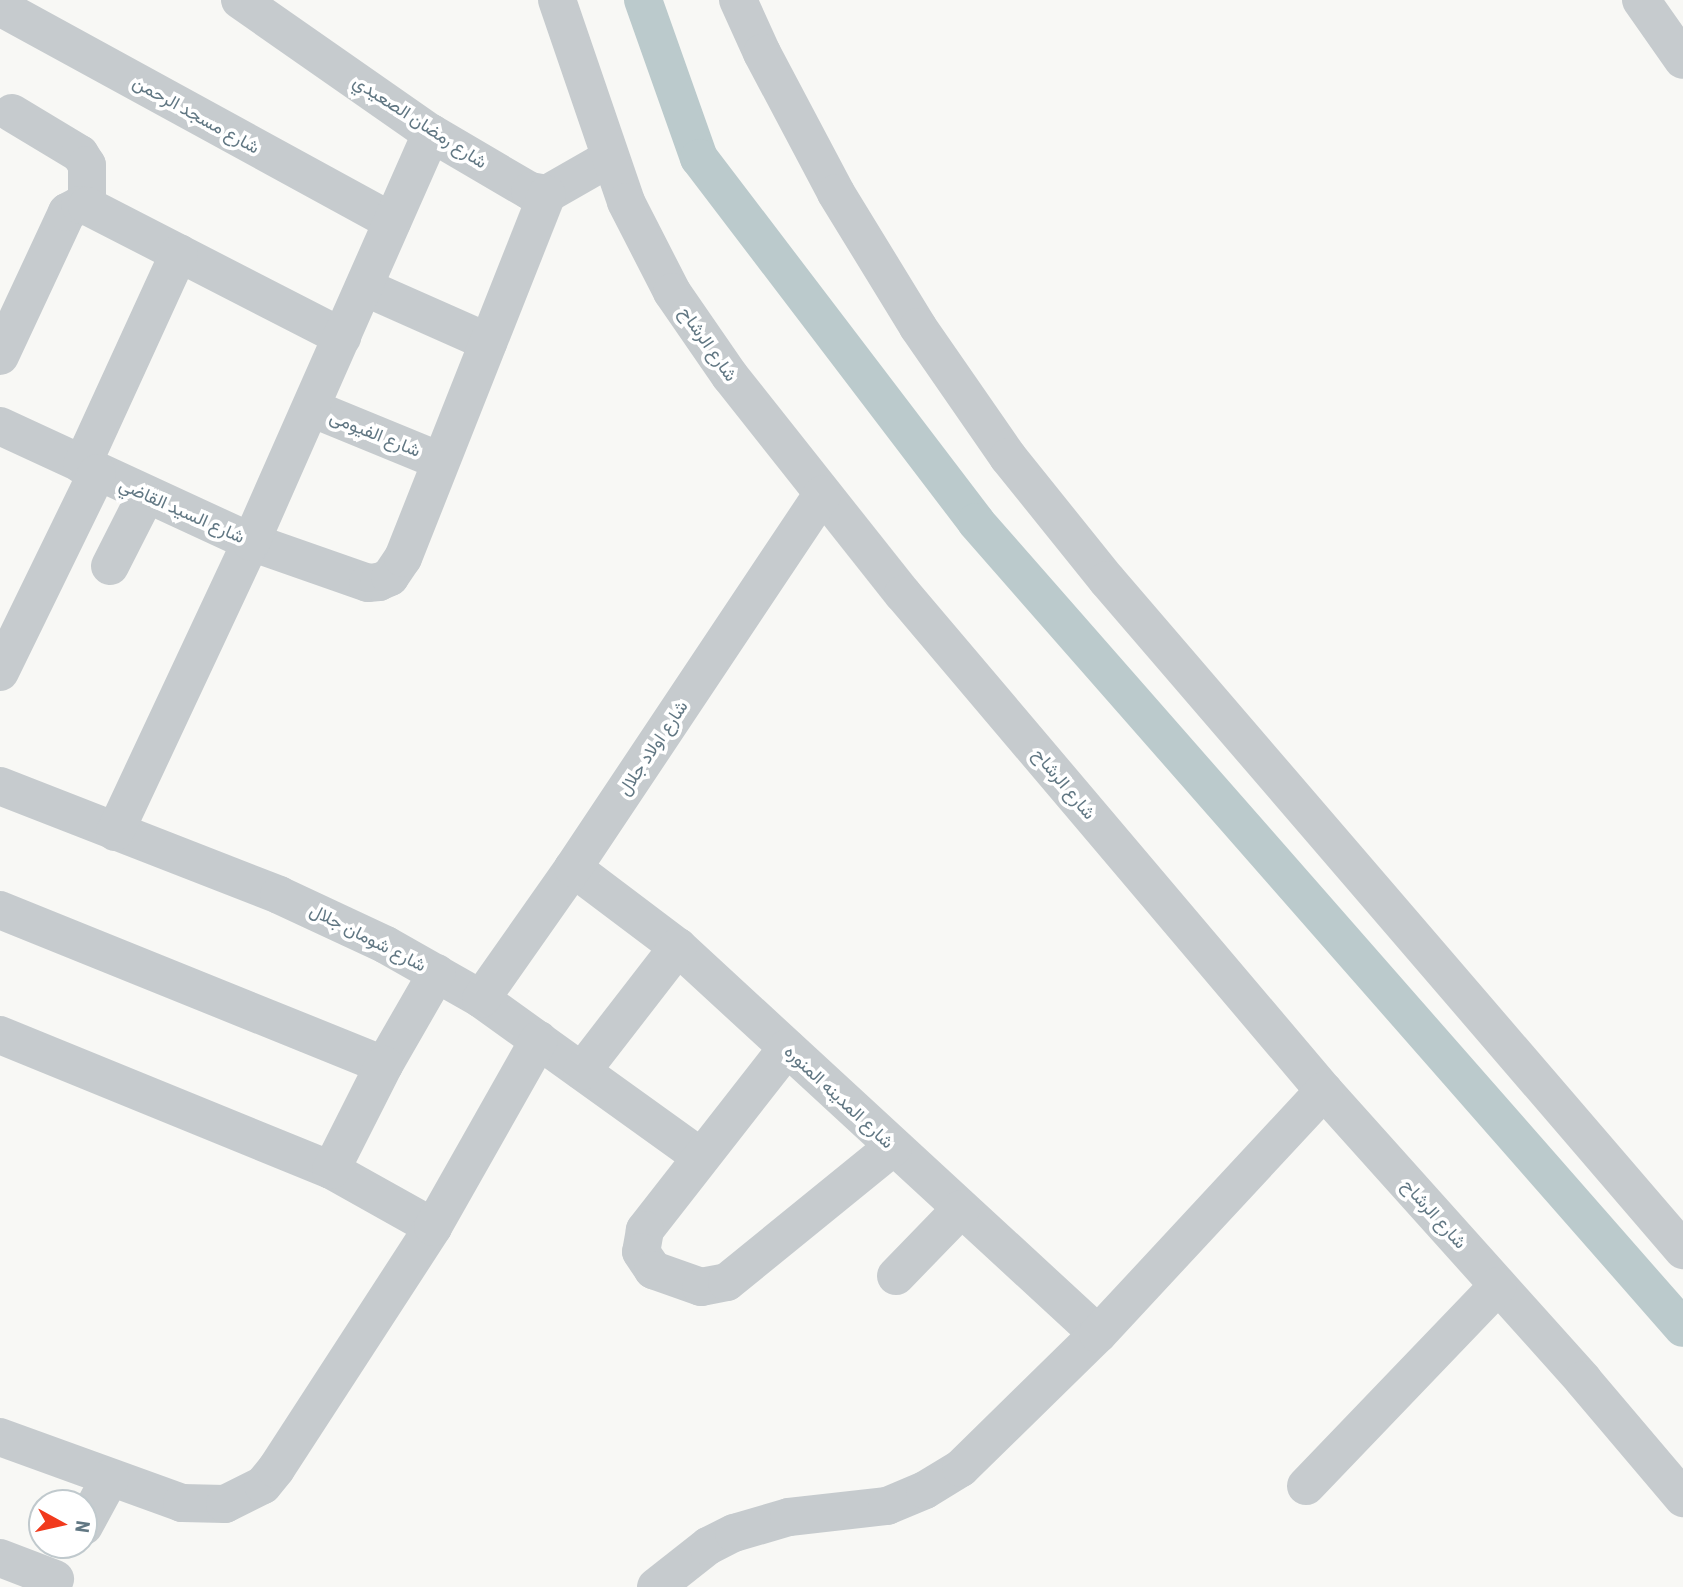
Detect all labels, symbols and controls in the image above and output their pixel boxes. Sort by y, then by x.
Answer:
street label: شارع مسجد الرحمن [129,71,263,159]
street label: شارع رمضان الصعيدي [349,71,491,173]
street label: شارع الرشاح [674,303,742,385]
street label: شارع الفيومى [327,406,423,462]
street label: شارع السيد القاضي [116,474,248,548]
street label: شارع اولاد جلال [613,696,693,800]
street label: شارع الرشاح [1028,744,1100,824]
street label: شارع شومان جلال [306,899,430,977]
street label: شارع المدينه المنوره [780,1041,898,1153]
street label: شارع الرشاح [1397,1175,1471,1253]
north arrow [28,1489,98,1559]
text: N [70,1519,95,1534]

